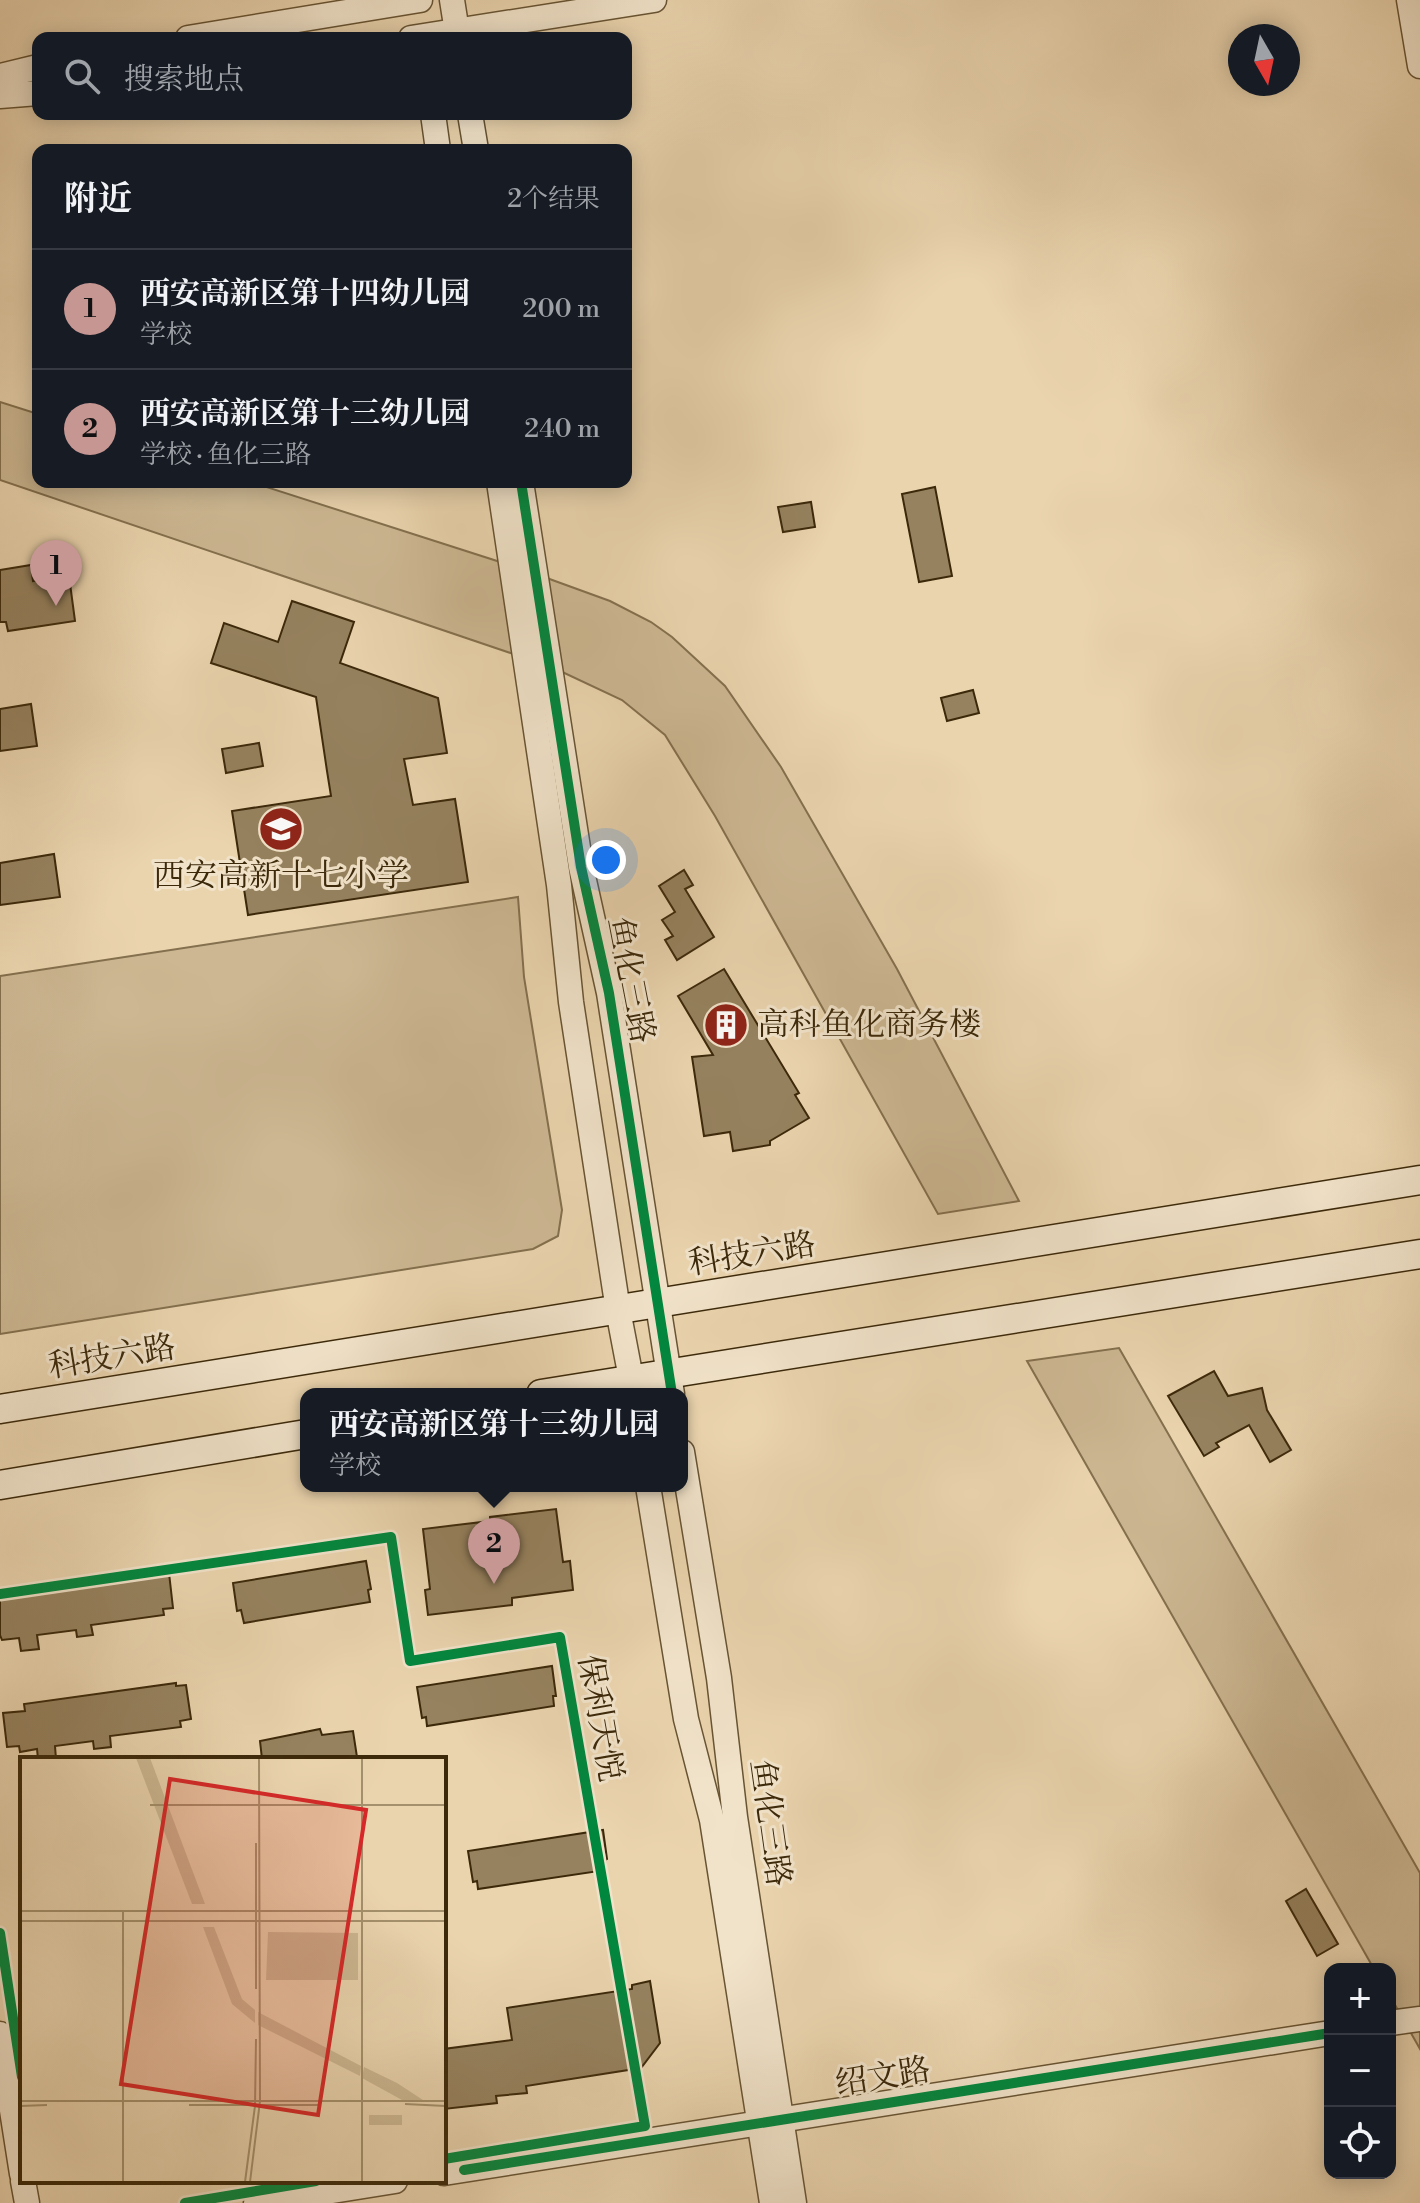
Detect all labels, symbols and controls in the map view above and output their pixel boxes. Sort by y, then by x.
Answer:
north arrow [1228,24,1300,96]
search box [32,32,632,120]
icon: search [60,54,104,98]
text: 搜索地点 [124,61,244,99]
text: 附近 [64,179,132,221]
text: 2个结果 [507,183,600,215]
text: 西安高新区第十四幼儿园 [140,275,470,313]
text: 1 [84,293,96,325]
text: 200 m [523,293,600,325]
text: 学校 [140,319,192,351]
text: 西安高新区第十三幼儿园 [140,395,470,433]
text: 2 [82,413,98,445]
text: 240 m [524,413,600,445]
text: 学校 · 鱼化三路 [140,439,311,471]
pin: 1 [30,540,82,606]
school or university icon: 西安高新十七小学 [257,805,305,853]
your location [586,840,626,880]
place label: 西安高新十七小学 [153,856,409,896]
street label: 鱼化三路 [599,913,663,1047]
building icon: 高科鱼化商务楼 [702,1001,750,1049]
place label: 高科鱼化商务楼 [757,1005,981,1045]
street label: 科技六路 [686,1224,818,1284]
street label: 科技六路 [46,1327,178,1387]
popup [300,1388,688,1492]
text: 西安高新区第十三幼儿园 [329,1406,659,1444]
text: 学校 [329,1450,381,1482]
pin: 2 [468,1518,520,1584]
street label: 保利天悦 [569,1651,631,1785]
inset map [20,1757,446,2183]
street label: 鱼化三路 [741,1757,799,1889]
map controls [1324,1963,1396,2179]
button: + [1324,1963,1396,2035]
button: − [1324,2035,1396,2107]
street label: 绍文路 [832,2050,934,2104]
button: locate [1324,2107,1396,2179]

